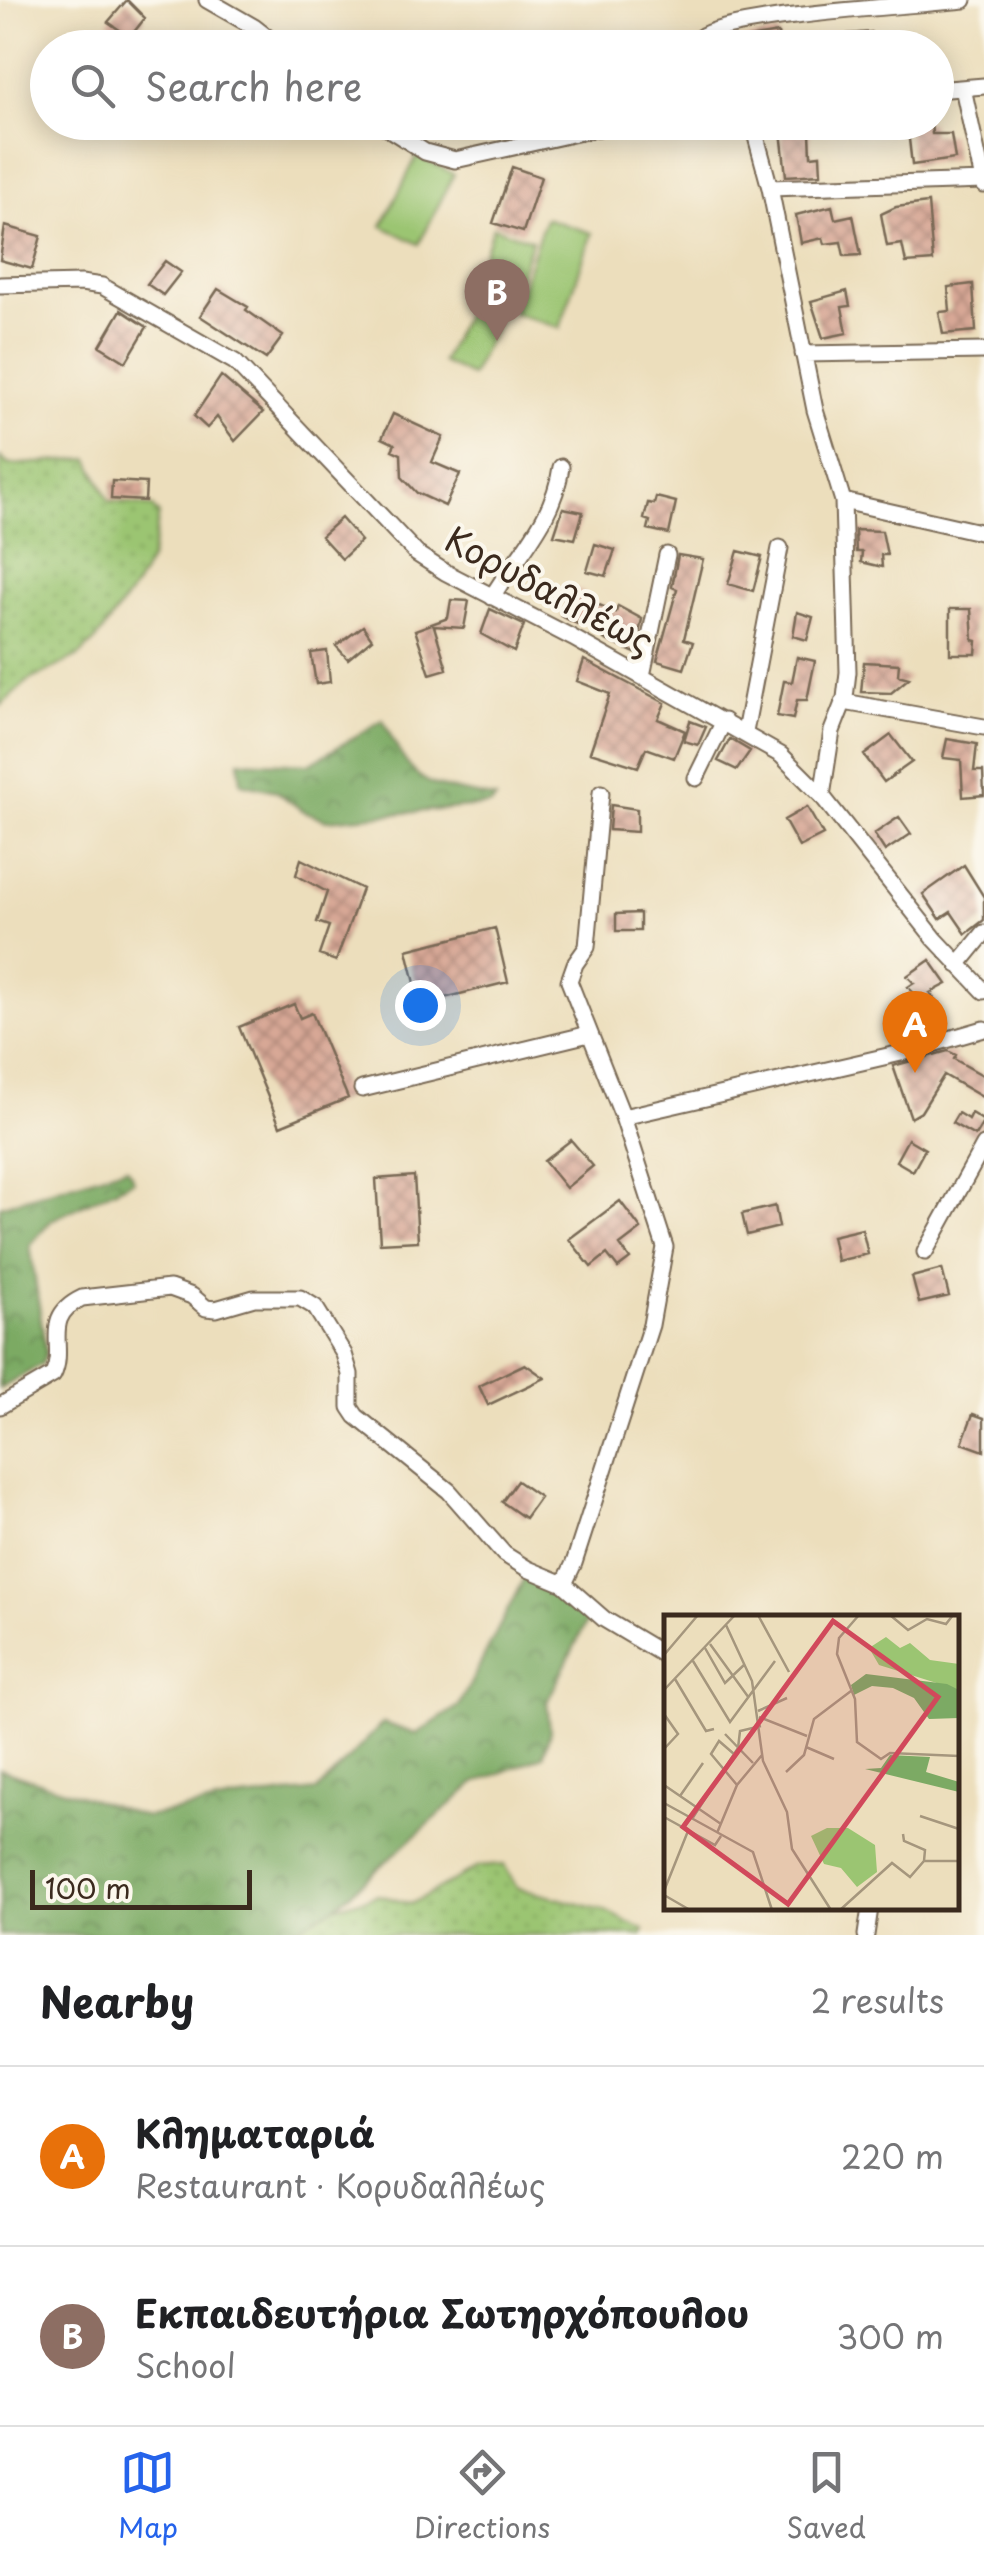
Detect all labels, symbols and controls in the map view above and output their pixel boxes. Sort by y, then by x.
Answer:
search box [30,30,954,140]
text: Search here [145,57,362,114]
icon: search [65,58,120,113]
pin: B [464,258,530,341]
street label: Κορυδαλλέως [436,512,664,666]
your location [395,980,446,1031]
pin: A [882,990,948,1073]
inset map [664,1615,959,1910]
scale bar [30,1865,252,1910]
text: 100 m [45,1866,131,1909]
text: Nearby [40,1969,194,2032]
text: 2 results [811,1976,944,2024]
text: Κληματαριά [135,2104,375,2161]
text: A [60,2132,85,2180]
text: 220 m [841,2132,944,2180]
text: Restaurant · Κορυδαλλέως [135,2161,545,2209]
text: Εκπαιδευτήρια Σωτηρχόπουλου [135,2284,749,2341]
text: B [62,2312,83,2360]
text: 300 m [836,2312,944,2360]
text: School [135,2341,236,2389]
tab: Map [118,2445,178,2548]
tab: Directions [414,2445,550,2548]
tab: Saved [786,2445,866,2548]

